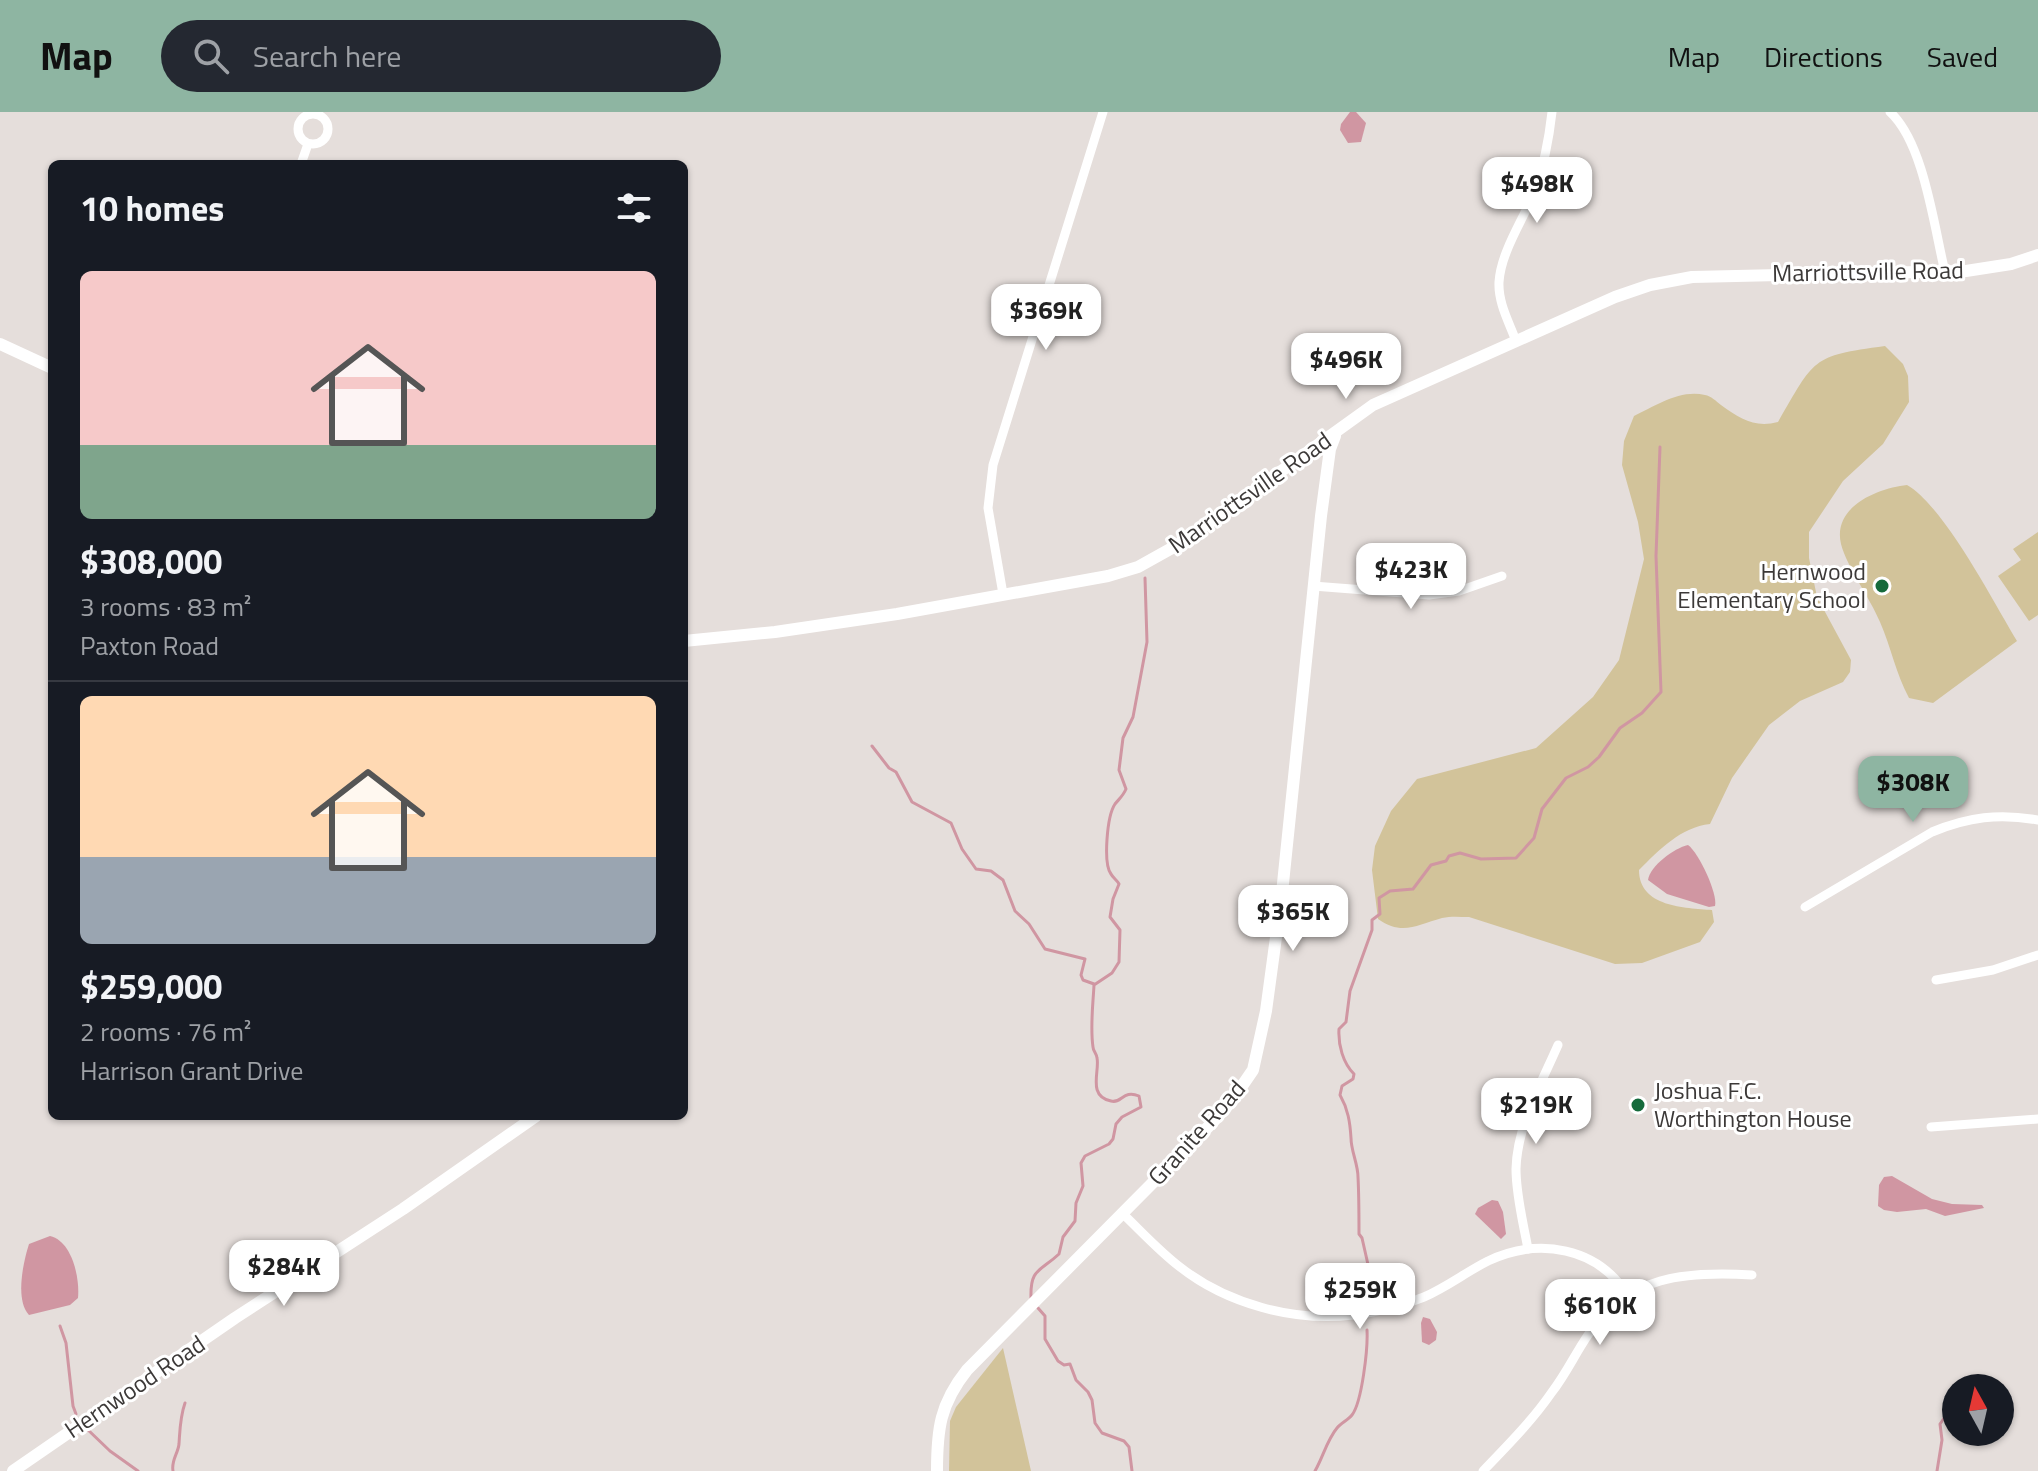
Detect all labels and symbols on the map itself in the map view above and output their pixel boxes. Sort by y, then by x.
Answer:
pin: $498K [1481,157,1593,225]
street label: Marriottsville Road [1772,251,1964,291]
pin: $369K [990,284,1102,352]
pin: $496K [1290,333,1402,401]
street label: Marriottsville Road [1161,422,1338,562]
pin: $423K [1355,543,1467,611]
place label: Hernwood Elementary School [1677,553,1866,617]
marker: Hernwood Elementary School [1873,577,1891,595]
pin: $308K [1857,756,1969,824]
pin: $365K [1237,885,1349,953]
street label: Granite Road [1139,1072,1253,1193]
place label: Joshua F.C. Worthington House [1654,1072,1852,1136]
pin: $219K [1480,1078,1592,1146]
marker: Joshua F.C. Worthington House [1629,1096,1647,1114]
pin: $284K [228,1240,340,1308]
pin: $259K [1304,1263,1416,1331]
pin: $610K [1544,1279,1656,1347]
street label: Hernwood Road [57,1326,212,1447]
north arrow [1942,1374,2014,1446]

